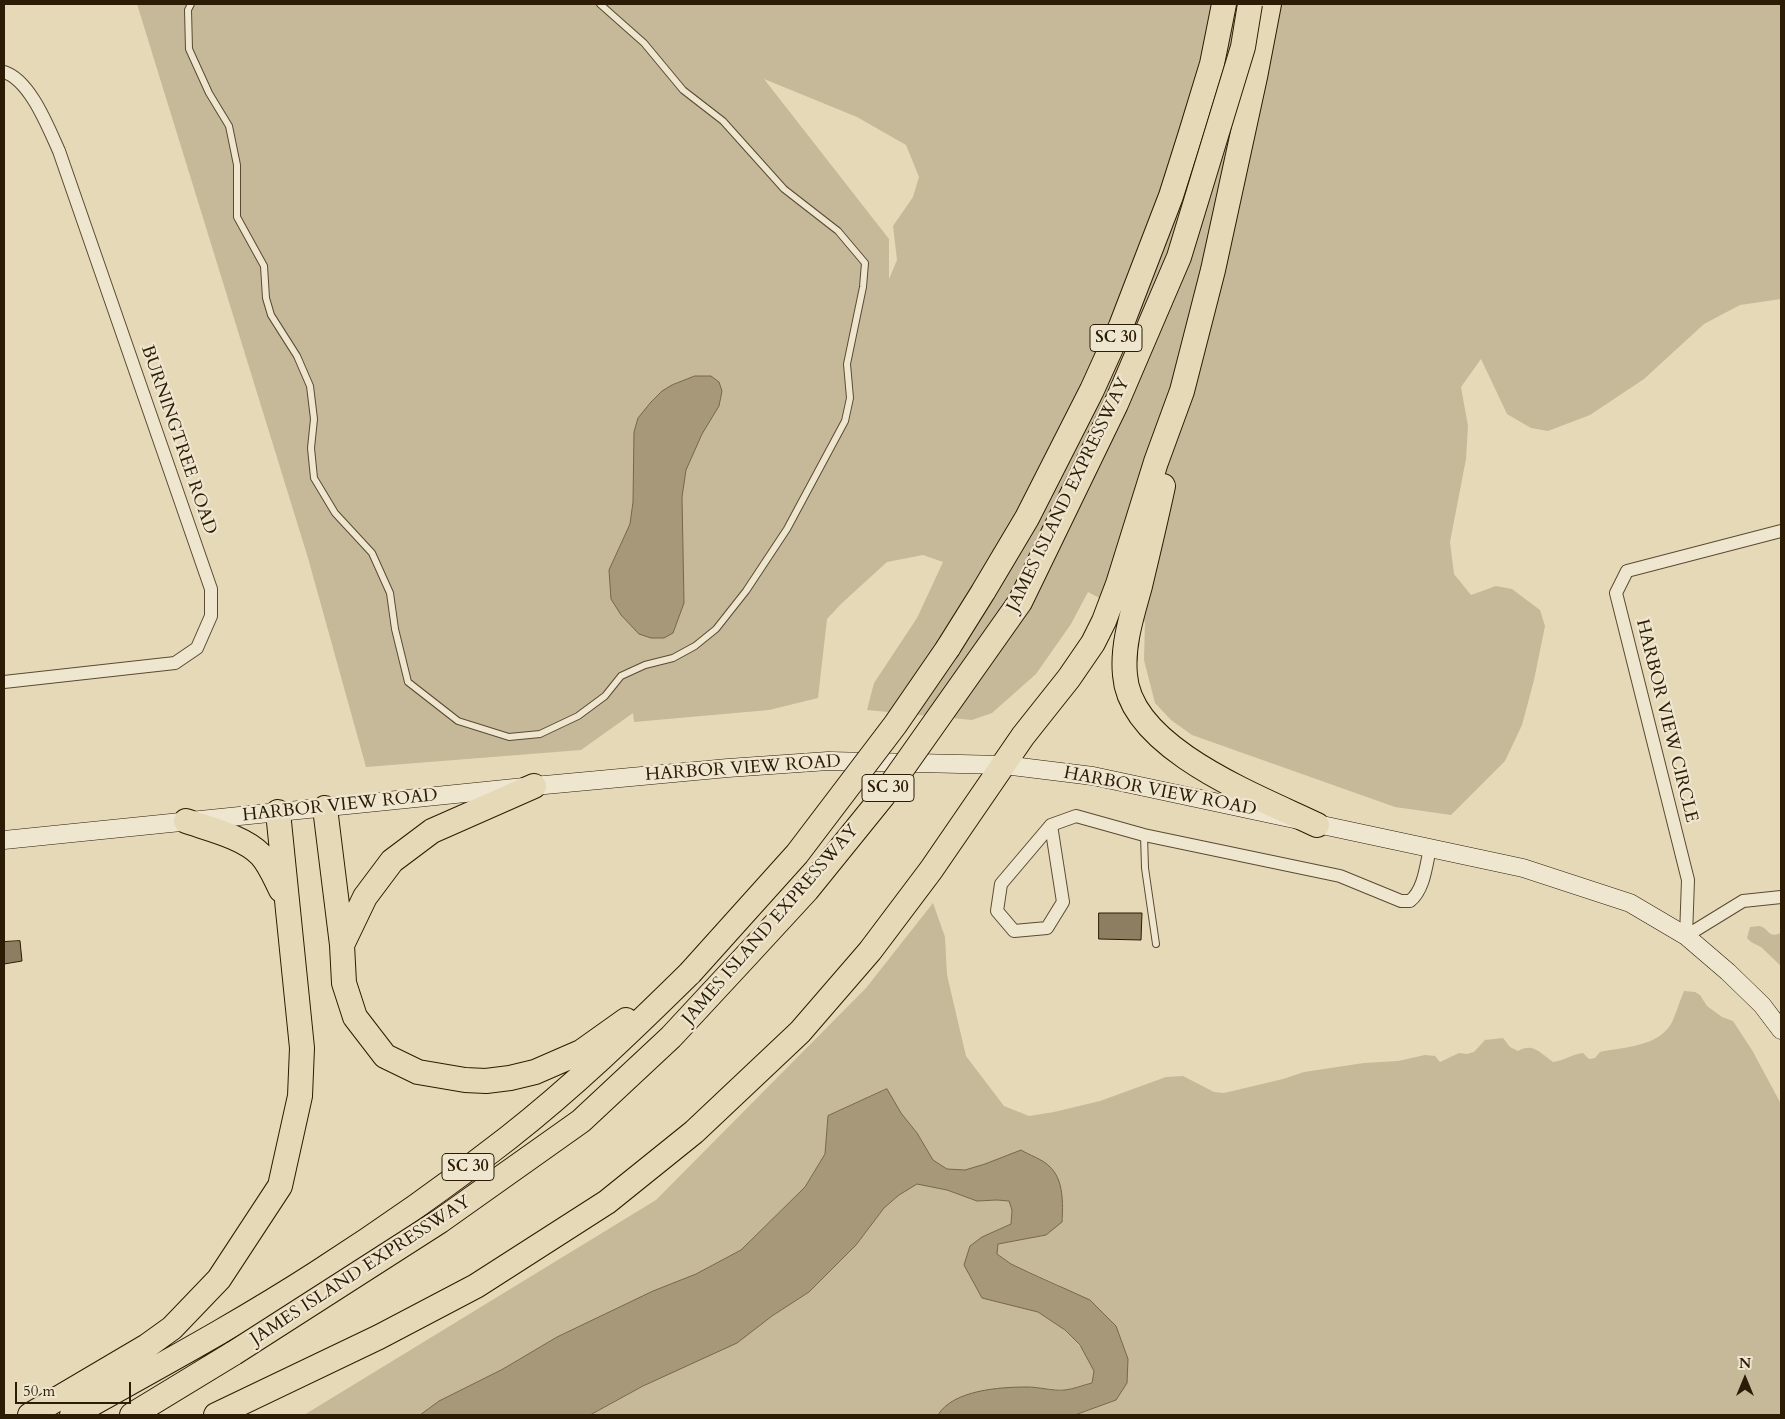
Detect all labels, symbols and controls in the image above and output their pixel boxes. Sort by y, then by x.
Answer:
road number: SC 30 [1090,324,1142,352]
street label: BURNINGTREE ROAD [135,343,221,537]
street label: JAMES ISLAND EXPRESSWAY [1003,374,1135,616]
street label: HARBOR VIEW CIRCLE [1630,617,1702,825]
street label: HARBOR VIEW ROAD [644,751,842,787]
street label: HARBOR VIEW ROAD [1062,763,1258,821]
road number: SC 30 [862,774,914,801]
street label: HARBOR VIEW ROAD [241,785,439,827]
street label: JAMES ISLAND EXPRESSWAY [678,821,864,1029]
road number: SC 30 [442,1154,494,1180]
street label: JAMES ISLAND EXPRESSWAY [247,1192,475,1350]
north arrow [1720,1354,1770,1404]
text: N [1739,1354,1751,1373]
scale bar [18,1372,134,1404]
text: 50 m [23,1381,55,1401]

